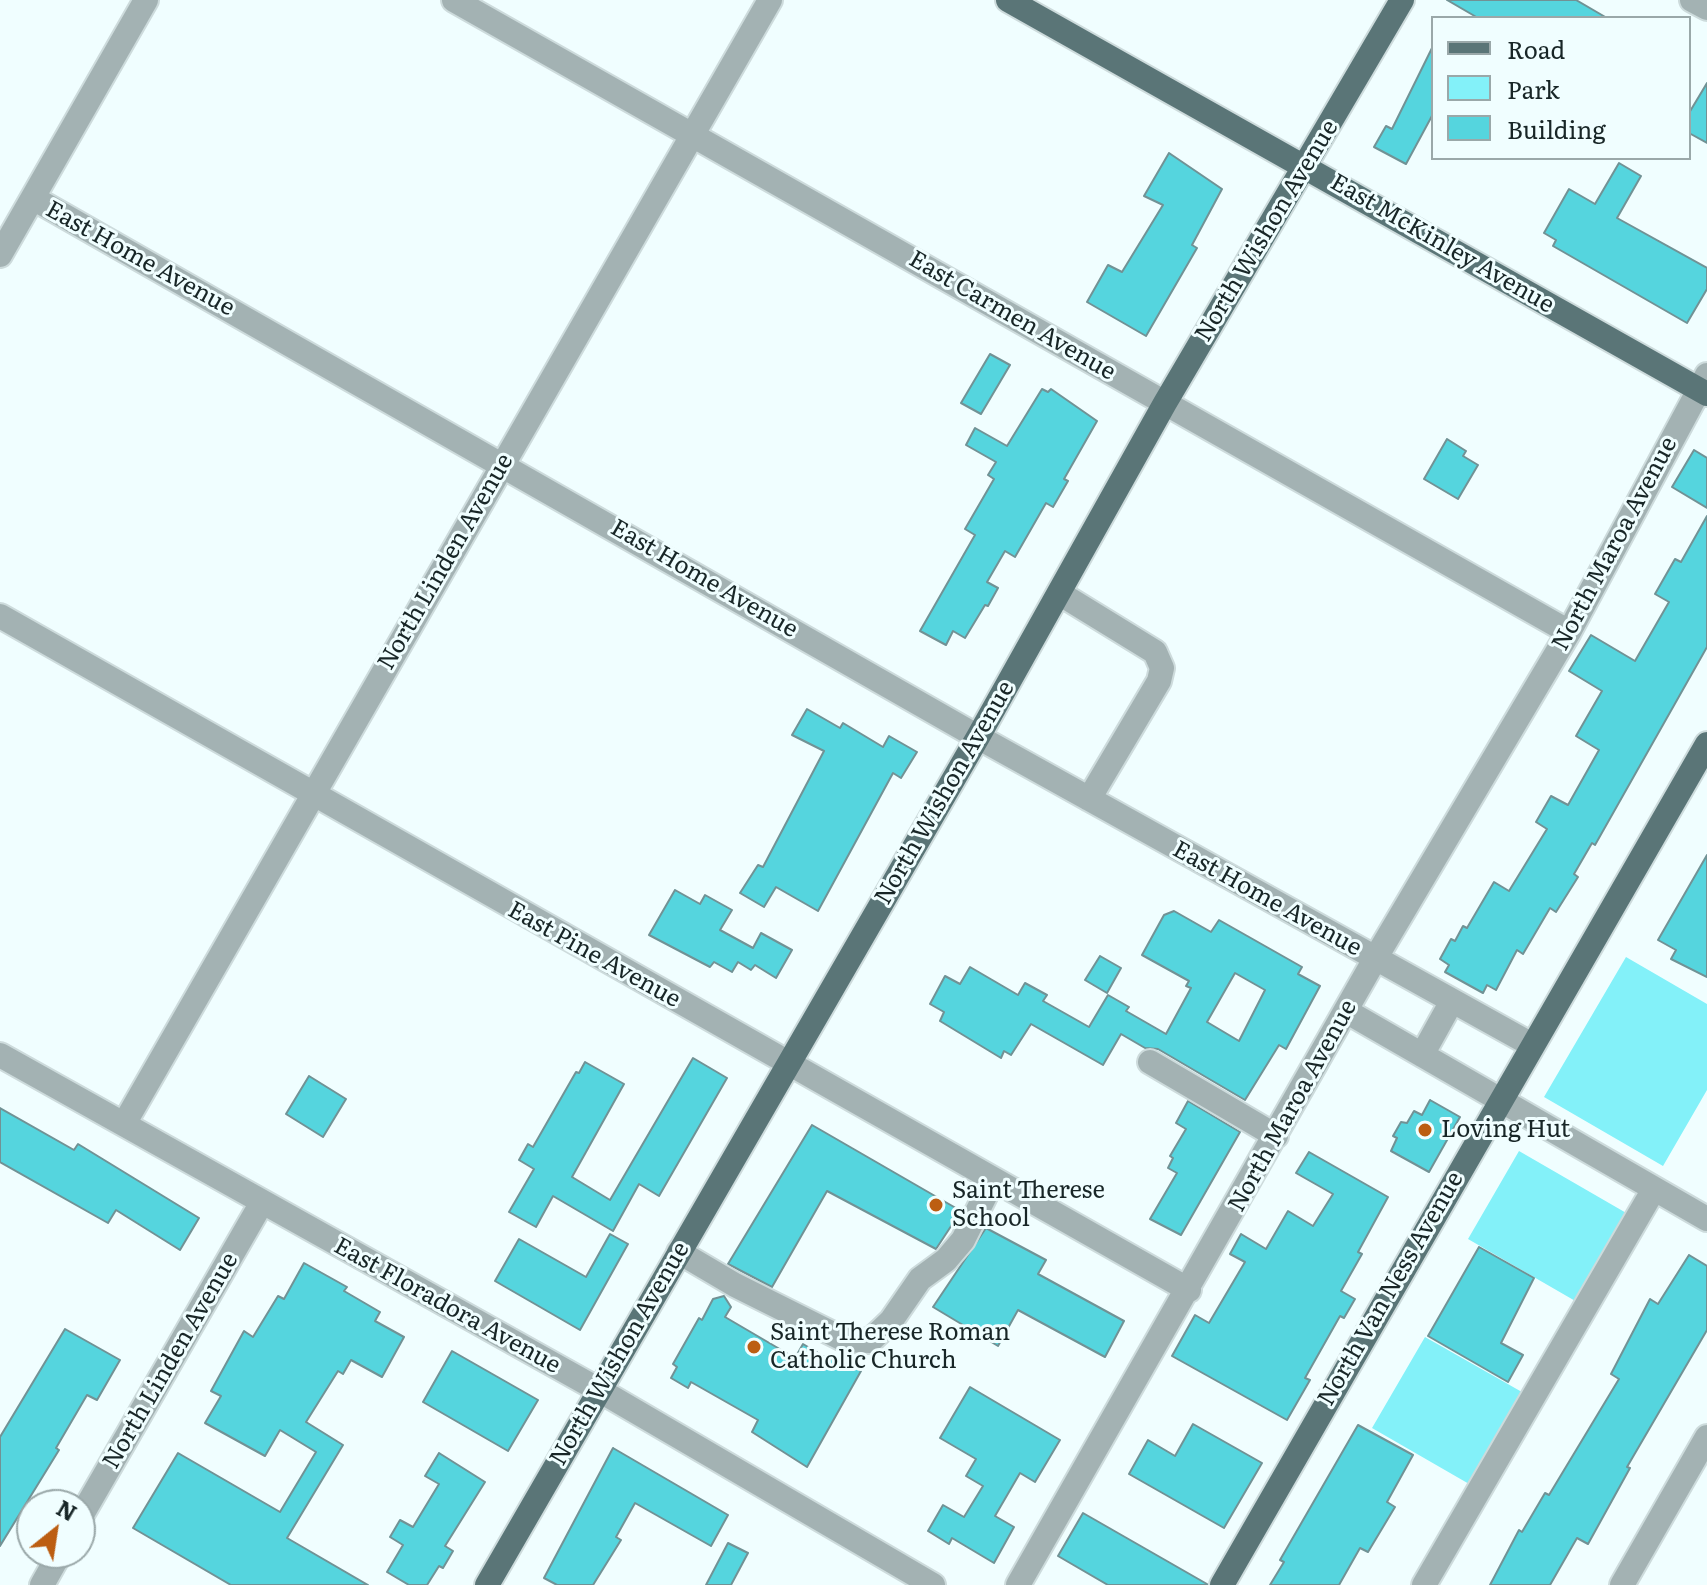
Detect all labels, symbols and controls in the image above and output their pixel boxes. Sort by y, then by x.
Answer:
legend [1431,16,1691,160]
text: Road [1507,31,1565,66]
text: Park [1507,71,1560,106]
text: Building [1507,111,1606,146]
street label: North Wishon Avenue [1189,115,1345,347]
street label: East McKinley Avenue [1325,168,1559,320]
street label: East Home Avenue [41,195,239,323]
street label: East Carmen Avenue [903,245,1121,387]
street label: North Maroa Avenue [1546,432,1684,656]
street label: North Linden Avenue [372,449,520,675]
street label: East Home Avenue [605,514,803,644]
street label: North Wishon Avenue [869,676,1021,910]
street label: East Home Avenue [1168,835,1366,963]
street label: East Pine Avenue [503,896,685,1014]
street label: North Maroa Avenue [1223,995,1363,1217]
place label: Loving Hut [1441,1116,1570,1144]
marker: Loving Hut [1416,1121,1434,1139]
street label: North Van Ness Avenue [1312,1167,1470,1411]
place label: Saint Therese School [952,1177,1105,1233]
marker: Saint Therese School [927,1196,945,1214]
street label: East Floradora Avenue [329,1232,565,1380]
street label: North Wishon Avenue [544,1237,696,1471]
street label: North Linden Avenue [97,1248,245,1474]
place label: Saint Therese Roman Catholic Church [770,1319,1010,1375]
marker: Saint Therese Roman Catholic Church [745,1338,763,1356]
north arrow [16,1489,96,1569]
text: N [51,1491,83,1528]

